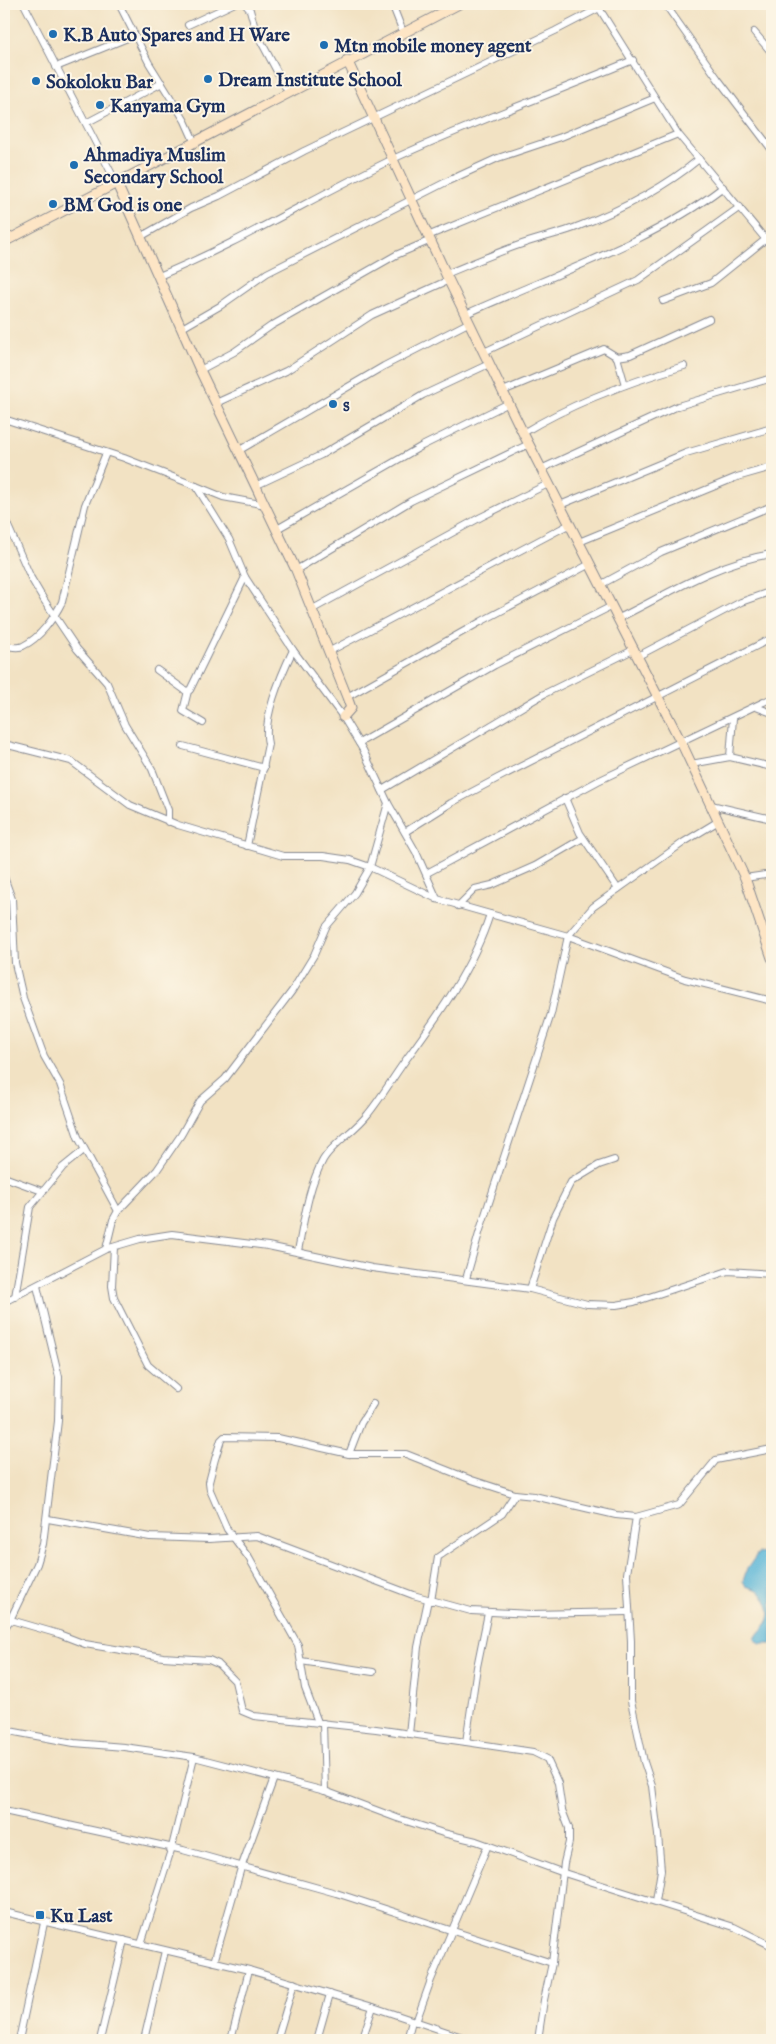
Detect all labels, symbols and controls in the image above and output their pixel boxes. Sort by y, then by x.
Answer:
place label: K.B Auto Spares and H Ware [63,24,290,48]
marker: K.B Auto Spares and H Ware [47,28,59,40]
place label: Mtn mobile money agent [334,35,532,59]
marker: Mtn mobile money agent [318,39,330,51]
place label: Dream Institute School [218,69,403,93]
place label: Sokoloku Bar [46,71,154,95]
marker: Dream Institute School [202,73,214,85]
marker: Sokoloku Bar [30,75,42,87]
place label: Kanyama Gym [110,95,226,119]
marker: Kanyama Gym [94,99,106,111]
place label: Ahmadiya Muslim Secondary School [83,144,226,190]
marker: Ahmadiya Muslim Secondary School [68,159,80,171]
place label: BM God is one [63,194,182,218]
marker: BM God is one [47,198,59,210]
place label: s [343,394,350,418]
marker: s [327,398,339,410]
place label: Ku Last [50,1905,113,1929]
marker: Ku Last [34,1909,46,1921]

